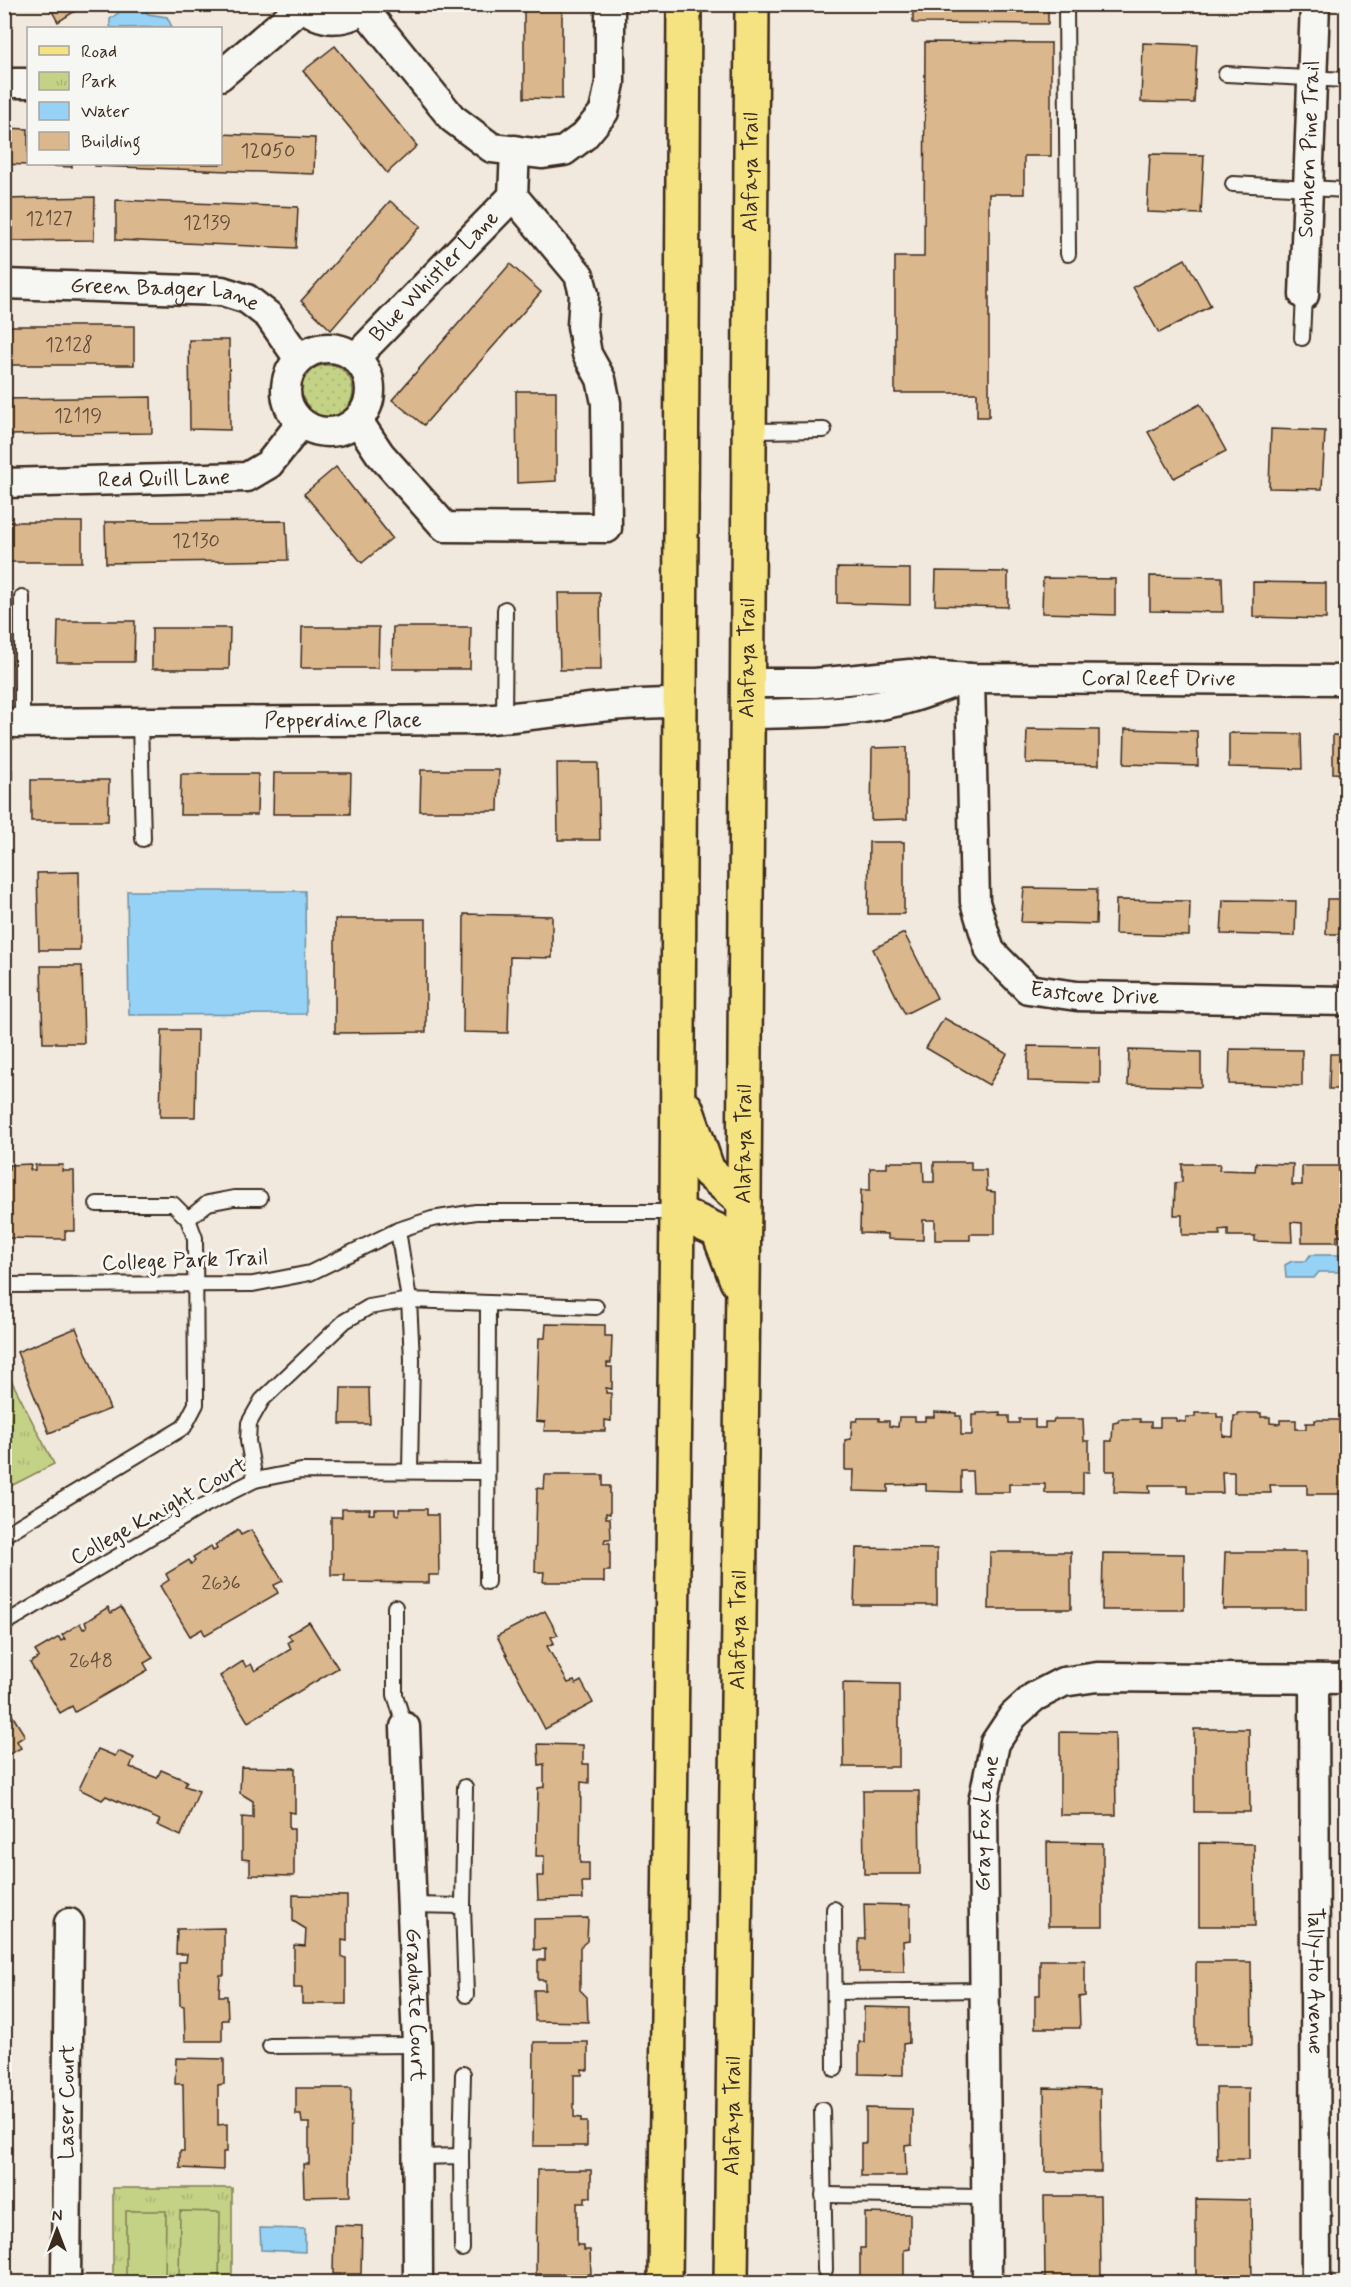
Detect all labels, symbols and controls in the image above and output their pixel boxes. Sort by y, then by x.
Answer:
legend [27,27,222,165]
text: Road [81,40,117,64]
street label: Southern Pine Trail [1292,60,1327,238]
text: Park [81,70,117,94]
text: Water [81,100,130,124]
street label: Alafaya Trail [736,112,765,232]
text: Building [81,130,141,156]
house number: 12050 [241,138,295,165]
street label: Blue Whistler Lane [364,204,505,348]
house number: 12127 [25,206,73,233]
house number: 12139 [183,210,231,237]
street label: Green Badger Lane [70,272,266,318]
house number: 12128 [45,332,93,359]
house number: 12119 [54,403,102,430]
street label: Red Quill Lane [97,463,230,495]
house number: 12130 [172,528,220,555]
street label: Alafaya Trail [733,598,762,718]
street label: Coral Reef Drive [1081,665,1236,693]
street label: Pepperdine Place [264,706,422,735]
street label: Eastcove Drive [1028,975,1160,1012]
street label: Alafaya Trail [730,1084,759,1204]
street label: College Park Trail [101,1244,269,1279]
street label: College Knight Court [66,1452,253,1573]
house number: 2636 [201,1570,241,1597]
street label: Alafaya Trail [724,1570,754,1690]
house number: 2648 [69,1648,113,1675]
street label: Gray Fox Lane [969,1752,1006,1892]
street label: Tally-Ho Avenue [1301,1907,1329,2055]
street label: Graduate Court [399,1928,431,2082]
street label: Laser Court [53,2044,82,2160]
street label: Alafaya Trail [718,2056,748,2176]
north arrow [27,2200,87,2260]
text: N [52,2206,62,2227]

